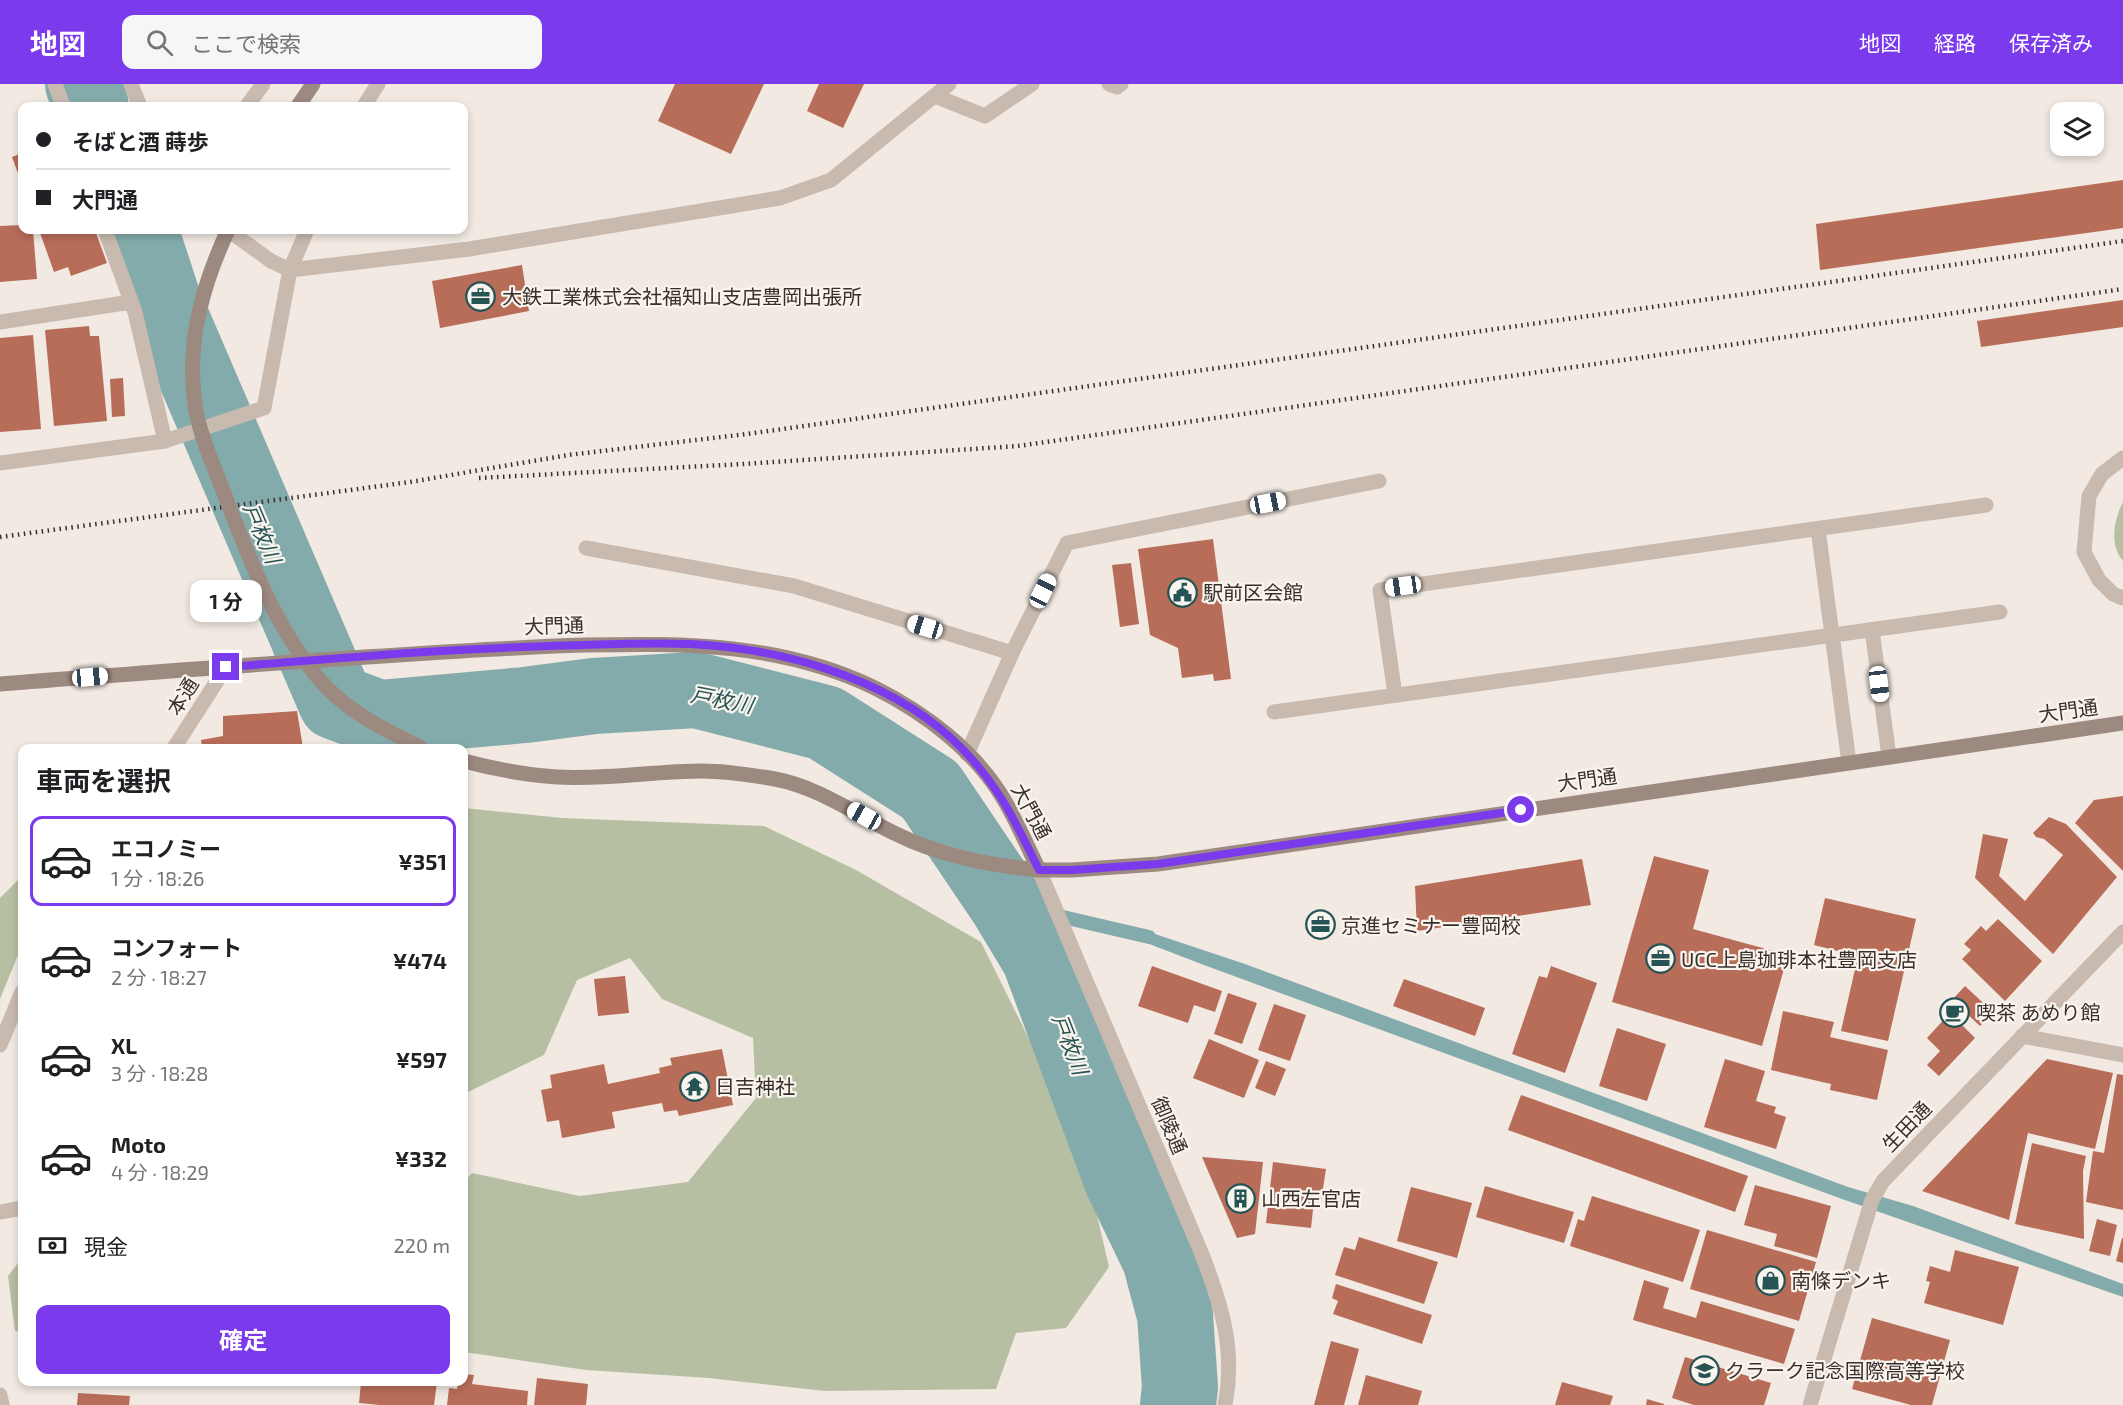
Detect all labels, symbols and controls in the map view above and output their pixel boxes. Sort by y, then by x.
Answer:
search box [122,15,542,69]
text: 地図 [30,26,86,60]
icon: search [143,26,176,59]
text: ここで検索 [191,30,301,56]
text: 地図 [1859,30,1901,55]
text: 経路 [1934,30,1976,55]
text: 保存済み [2009,30,2093,55]
map controls [2050,102,2104,156]
button: layers [2050,102,2104,156]
text: そばと酒 蒔歩 [72,128,209,154]
text: 大門通 [72,186,138,212]
office icon: 大鉄工業株式会社福知山支店豊岡出張所 [465,280,497,312]
place label: 大鉄工業株式会社福知山支店豊岡出張所 [502,284,862,308]
car [1249,491,1287,515]
water label: 戸枚川 [239,499,288,569]
car [1027,571,1059,611]
car [1384,575,1422,597]
public building icon: 駅前区会館 [1166,576,1198,608]
callout: 1 分 [190,580,262,622]
place label: 駅前区会館 [1203,580,1303,604]
text: 1 分 [210,589,242,613]
street label: 大門通 [524,612,584,638]
car [905,613,945,641]
route end [212,653,239,680]
car [1868,665,1890,703]
car [71,666,109,688]
street label: 本通 [161,673,203,719]
water label: 戸枚川 [689,681,757,718]
street label: 大門通 [2037,694,2099,726]
street label: 大門通 [1556,763,1618,795]
text: 車両を選択 [36,764,171,796]
street label: 大門通 [1007,779,1057,843]
route start [1507,796,1534,823]
car [844,799,884,833]
icon: car [39,834,93,888]
text: エコノミー [111,835,221,861]
text: ¥351 [398,848,447,874]
text: 1 分 · 18:26 [111,866,205,890]
office icon: 京進セミナー豊岡校 [1304,909,1336,941]
place label: 京進セミナー豊岡校 [1341,913,1521,937]
icon: car [39,933,93,987]
text: コンフォート [111,934,242,960]
office icon: UCC上島珈琲本社豊岡支店 [1644,943,1676,975]
text: ¥474 [393,947,447,973]
place label: UCC上島珈琲本社豊岡支店 [1681,947,1917,971]
text: 2 分 · 18:27 [111,965,207,989]
cafe icon: 喫茶 あめり館 [1939,996,1971,1028]
place label: 喫茶 あめり館 [1976,1000,2100,1024]
water label: 戸枚川 [1048,1010,1095,1080]
icon: car [39,1032,93,1086]
text: XL [111,1032,137,1058]
text: ¥597 [396,1046,447,1072]
text: 3 分 · 18:28 [111,1061,208,1085]
temple icon: 日吉神社 [678,1070,710,1102]
place label: 日吉神社 [715,1074,795,1098]
street label: 御陵通 [1147,1093,1193,1157]
street label: 生田通 [1877,1096,1935,1156]
icon: car [39,1131,93,1185]
text: Moto [111,1131,166,1157]
text: ¥332 [395,1145,447,1171]
text: 4 分 · 18:29 [111,1160,209,1184]
building icon: 山西左官店 [1224,1182,1256,1214]
place label: 山西左官店 [1261,1186,1361,1210]
icon: cash [36,1229,69,1262]
text: 現金 [84,1233,128,1259]
text: 220 m [393,1233,450,1257]
shop icon: 南條デンキ [1754,1264,1786,1296]
place label: 南條デンキ [1791,1268,1891,1292]
button: 確定 [36,1305,450,1374]
school or university icon: クラーク記念国際高等学校 [1688,1354,1720,1386]
place label: クラーク記念国際高等学校 [1725,1358,1965,1382]

